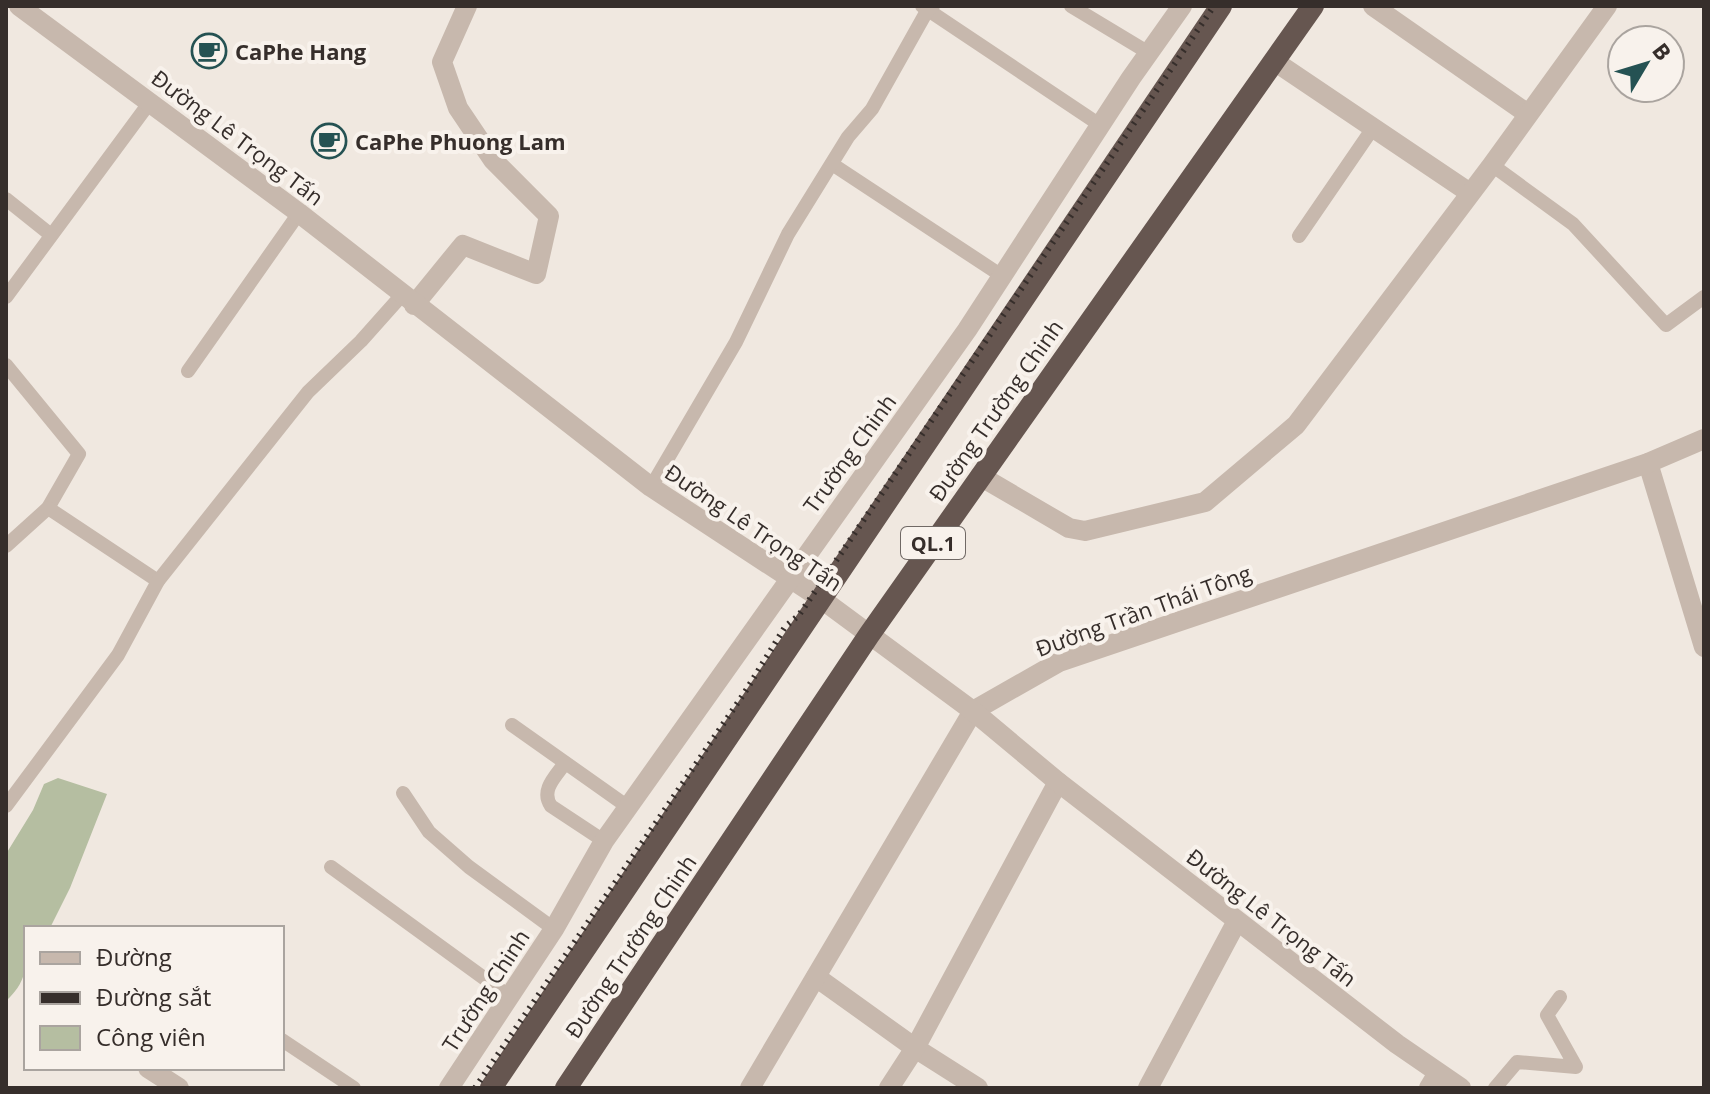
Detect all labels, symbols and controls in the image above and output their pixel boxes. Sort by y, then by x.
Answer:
north arrow [1606,24,1686,104]
cafe icon: CaPhe Hang [190,32,228,70]
place label: CaPhe Hang [235,36,367,66]
text: B [1646,36,1679,66]
street label: Đường Lê Trọng Tấn [146,62,330,212]
cafe icon: CaPhe Phuong Lam [310,122,348,160]
place label: CaPhe Phuong Lam [355,126,566,156]
street label: Đường Trường Chinh [921,313,1069,507]
street label: Trường Chinh [796,387,902,519]
street label: Đường Lê Trọng Tấn [659,456,849,598]
road number: QL.1 [901,527,965,559]
street label: Đường Trần Thái Tông [1031,557,1255,663]
street label: Đường Lê Trọng Tấn [1181,841,1363,993]
street label: Đường Trường Chinh [557,848,703,1044]
street label: Trường Chinh [434,923,536,1057]
legend [24,926,284,1070]
text: Đường [96,940,172,973]
text: Đường sắt [96,980,211,1013]
text: Công viên [96,1020,206,1053]

